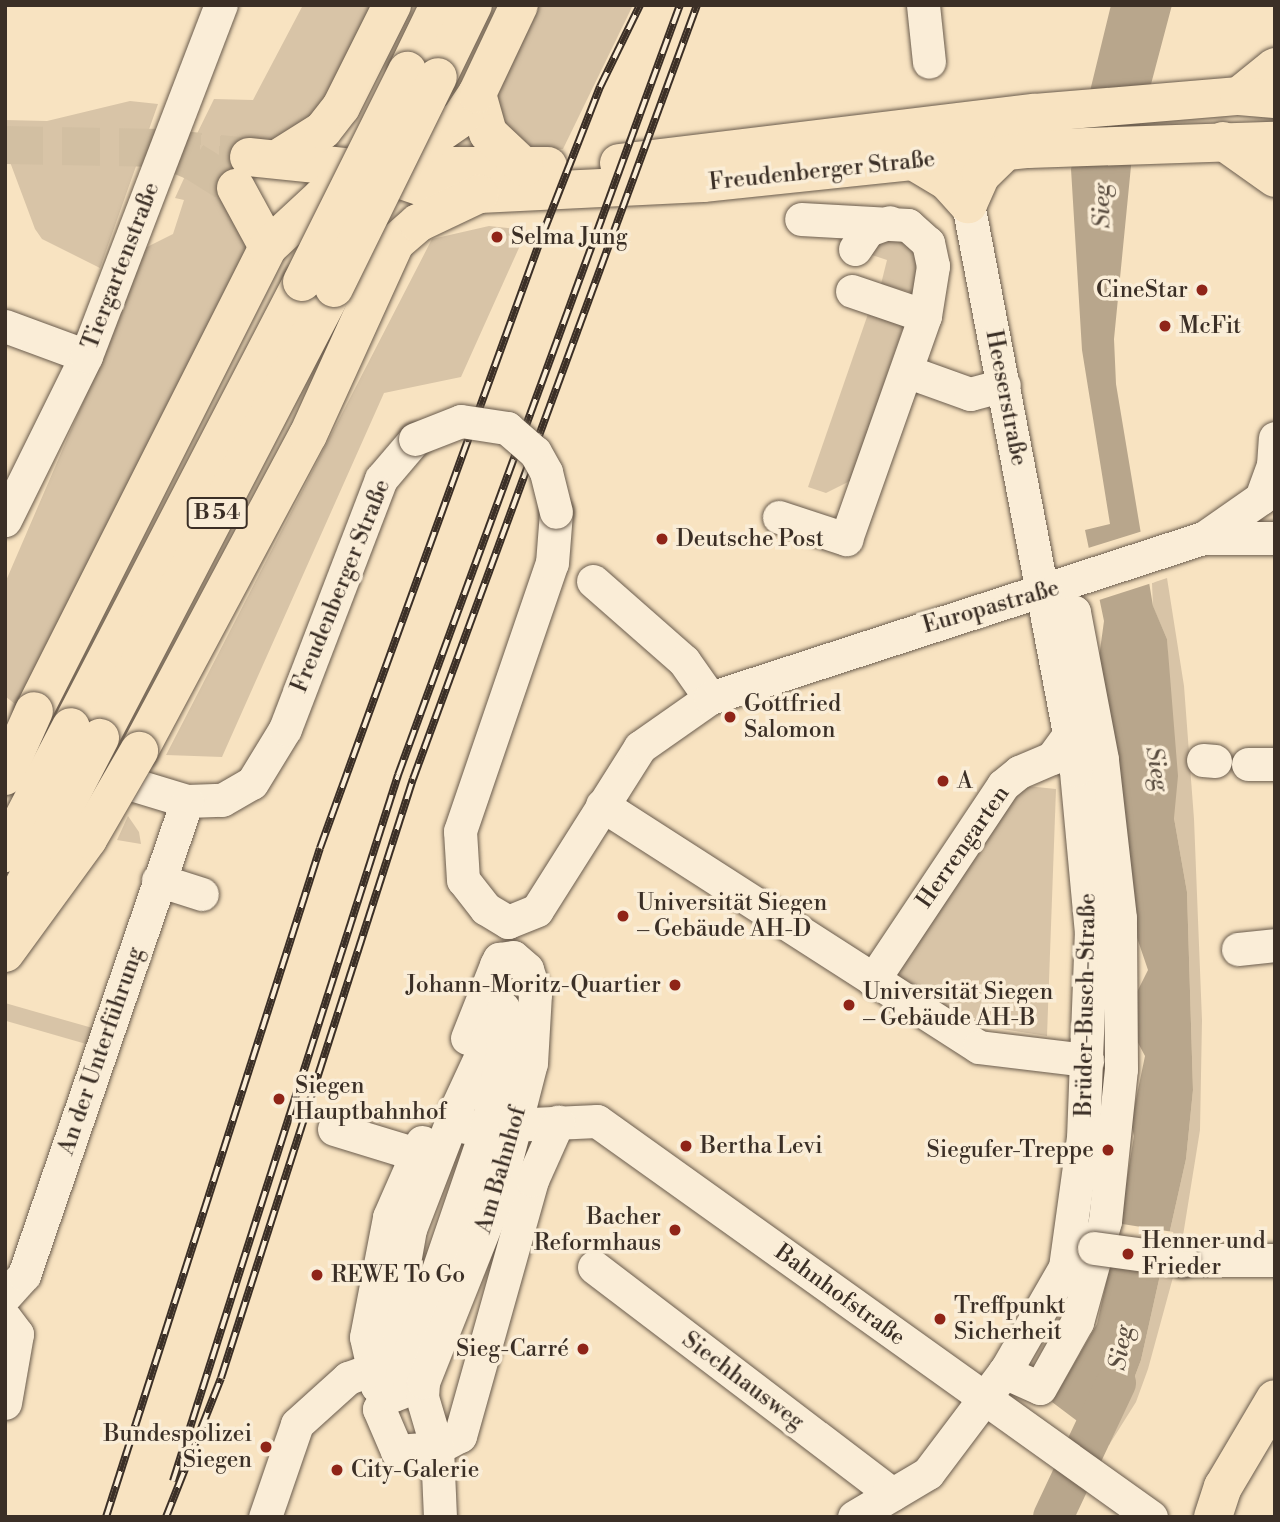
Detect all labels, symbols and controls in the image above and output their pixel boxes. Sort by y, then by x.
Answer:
street label: Freudenberger Straße [707,145,937,197]
street label: Tiergartenstraße [76,179,166,353]
water label: Sieg [1088,183,1118,229]
place label: Selma Jung [511,223,628,251]
marker: Selma Jung [489,229,505,245]
place label: CineStar [1096,276,1188,304]
marker: CineStar [1194,282,1210,298]
place label: McFit [1179,312,1241,340]
marker: McFit [1157,318,1173,334]
street label: Heeserstraße [979,328,1033,468]
street label: Freudenberger Straße [286,475,396,697]
road number: B 54 [186,496,248,530]
place label: Deutsche Post [676,525,824,553]
marker: Deutsche Post [654,531,670,547]
street label: Europastraße [919,574,1063,640]
place label: Gottfried Salomon [744,690,841,744]
marker: Gottfried Salomon [722,709,738,725]
water label: Sieg [1138,744,1174,794]
place label: A [957,767,973,795]
marker: A [935,773,951,789]
street label: Herrengarten [911,781,1015,913]
place label: Universität Siegen – Gebäude AH-D [637,889,827,943]
street label: Brüder-Busch-Straße [1070,893,1102,1117]
marker: Universität Siegen – Gebäude AH-D [615,908,631,924]
street label: An der Unterführung [52,943,150,1159]
place label: Johann-Moritz-Quartier [406,971,661,999]
marker: Johann-Moritz-Quartier [667,977,683,993]
place label: Universität Siegen – Gebäude AH-B [863,978,1053,1032]
marker: Universität Siegen – Gebäude AH-B [841,997,857,1013]
place label: Siegen Hauptbahnhof [295,1072,447,1126]
marker: Siegen Hauptbahnhof [269,1089,289,1109]
street label: Am Bahnhof [470,1103,532,1237]
place label: Bertha Levi [700,1132,823,1160]
place label: Siegufer-Treppe [927,1136,1094,1164]
marker: Bertha Levi [678,1138,694,1154]
marker: Siegufer-Treppe [1100,1142,1116,1158]
place label: Bacher Reformhaus [534,1203,661,1257]
marker: Bacher Reformhaus [667,1222,683,1238]
place label: Henner und Frieder [1142,1227,1266,1281]
street label: Bahnhofstraße [769,1238,911,1352]
marker: Henner und Frieder [1120,1246,1136,1262]
place label: REWE To Go [331,1261,465,1289]
marker: REWE To Go [309,1267,325,1283]
place label: Treffpunkt Sicherheit [954,1292,1066,1346]
marker: Treffpunkt Sicherheit [932,1311,948,1327]
water label: Sieg [1104,1324,1140,1372]
street label: Siechhausweg [676,1326,810,1436]
place label: Sieg-Carré [456,1335,569,1363]
marker: Sieg-Carré [575,1341,591,1357]
place label: Bundespolizei Siegen [103,1420,252,1474]
marker: Bundespolizei Siegen [258,1439,274,1455]
place label: City-Galerie [351,1456,479,1484]
marker: City-Galerie [329,1462,345,1478]

